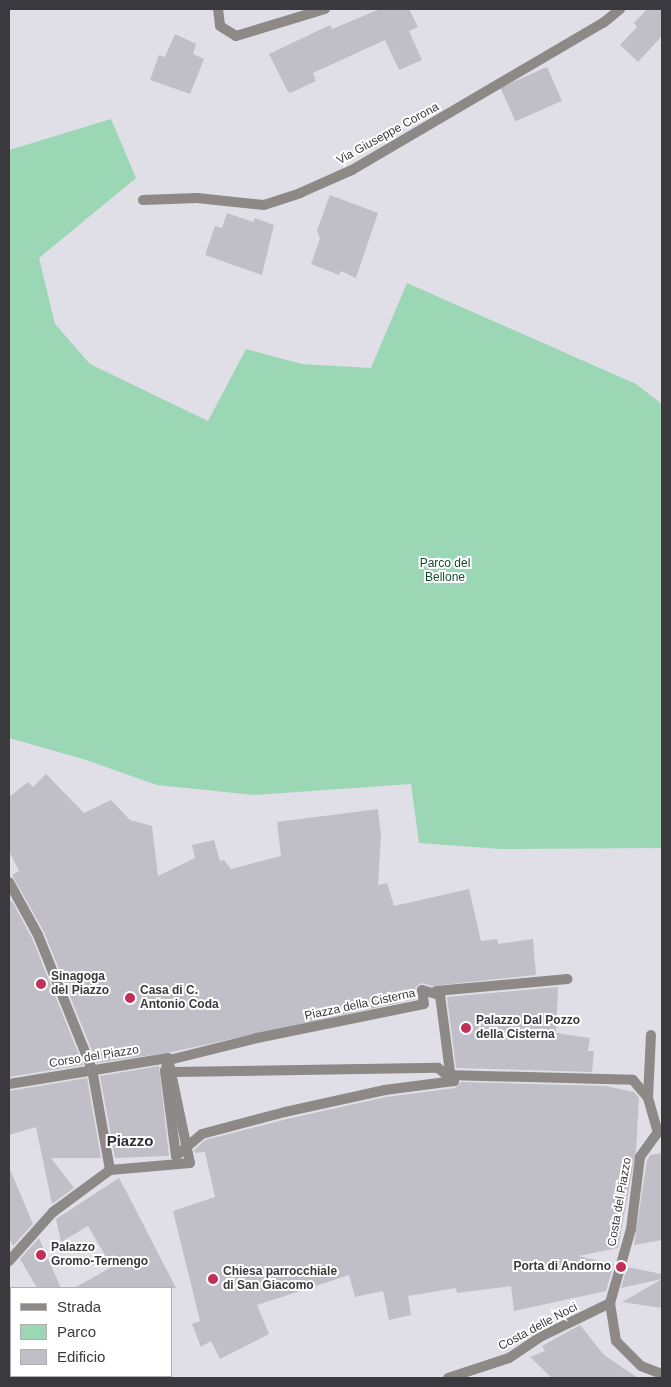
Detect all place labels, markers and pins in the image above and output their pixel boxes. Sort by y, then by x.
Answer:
place label: Sinagoga del Piazzo [51,970,109,998]
marker: Sinagoga del Piazzo [35,978,47,990]
place label: Casa di C. Antonio Coda [140,984,219,1012]
marker: Casa di C. Antonio Coda [124,992,136,1004]
place label: Palazzo Dal Pozzo della Cisterna [476,1014,580,1042]
marker: Palazzo Dal Pozzo della Cisterna [460,1022,472,1034]
place label: Palazzo Gromo-Ternengo [51,1241,148,1269]
marker: Palazzo Gromo-Ternengo [35,1249,47,1261]
place label: Porta di Andorno [513,1260,611,1274]
marker: Porta di Andorno [615,1261,627,1273]
place label: Chiesa parrocchiale di San Giacomo [223,1265,337,1293]
marker: Chiesa parrocchiale di San Giacomo [207,1273,219,1285]

